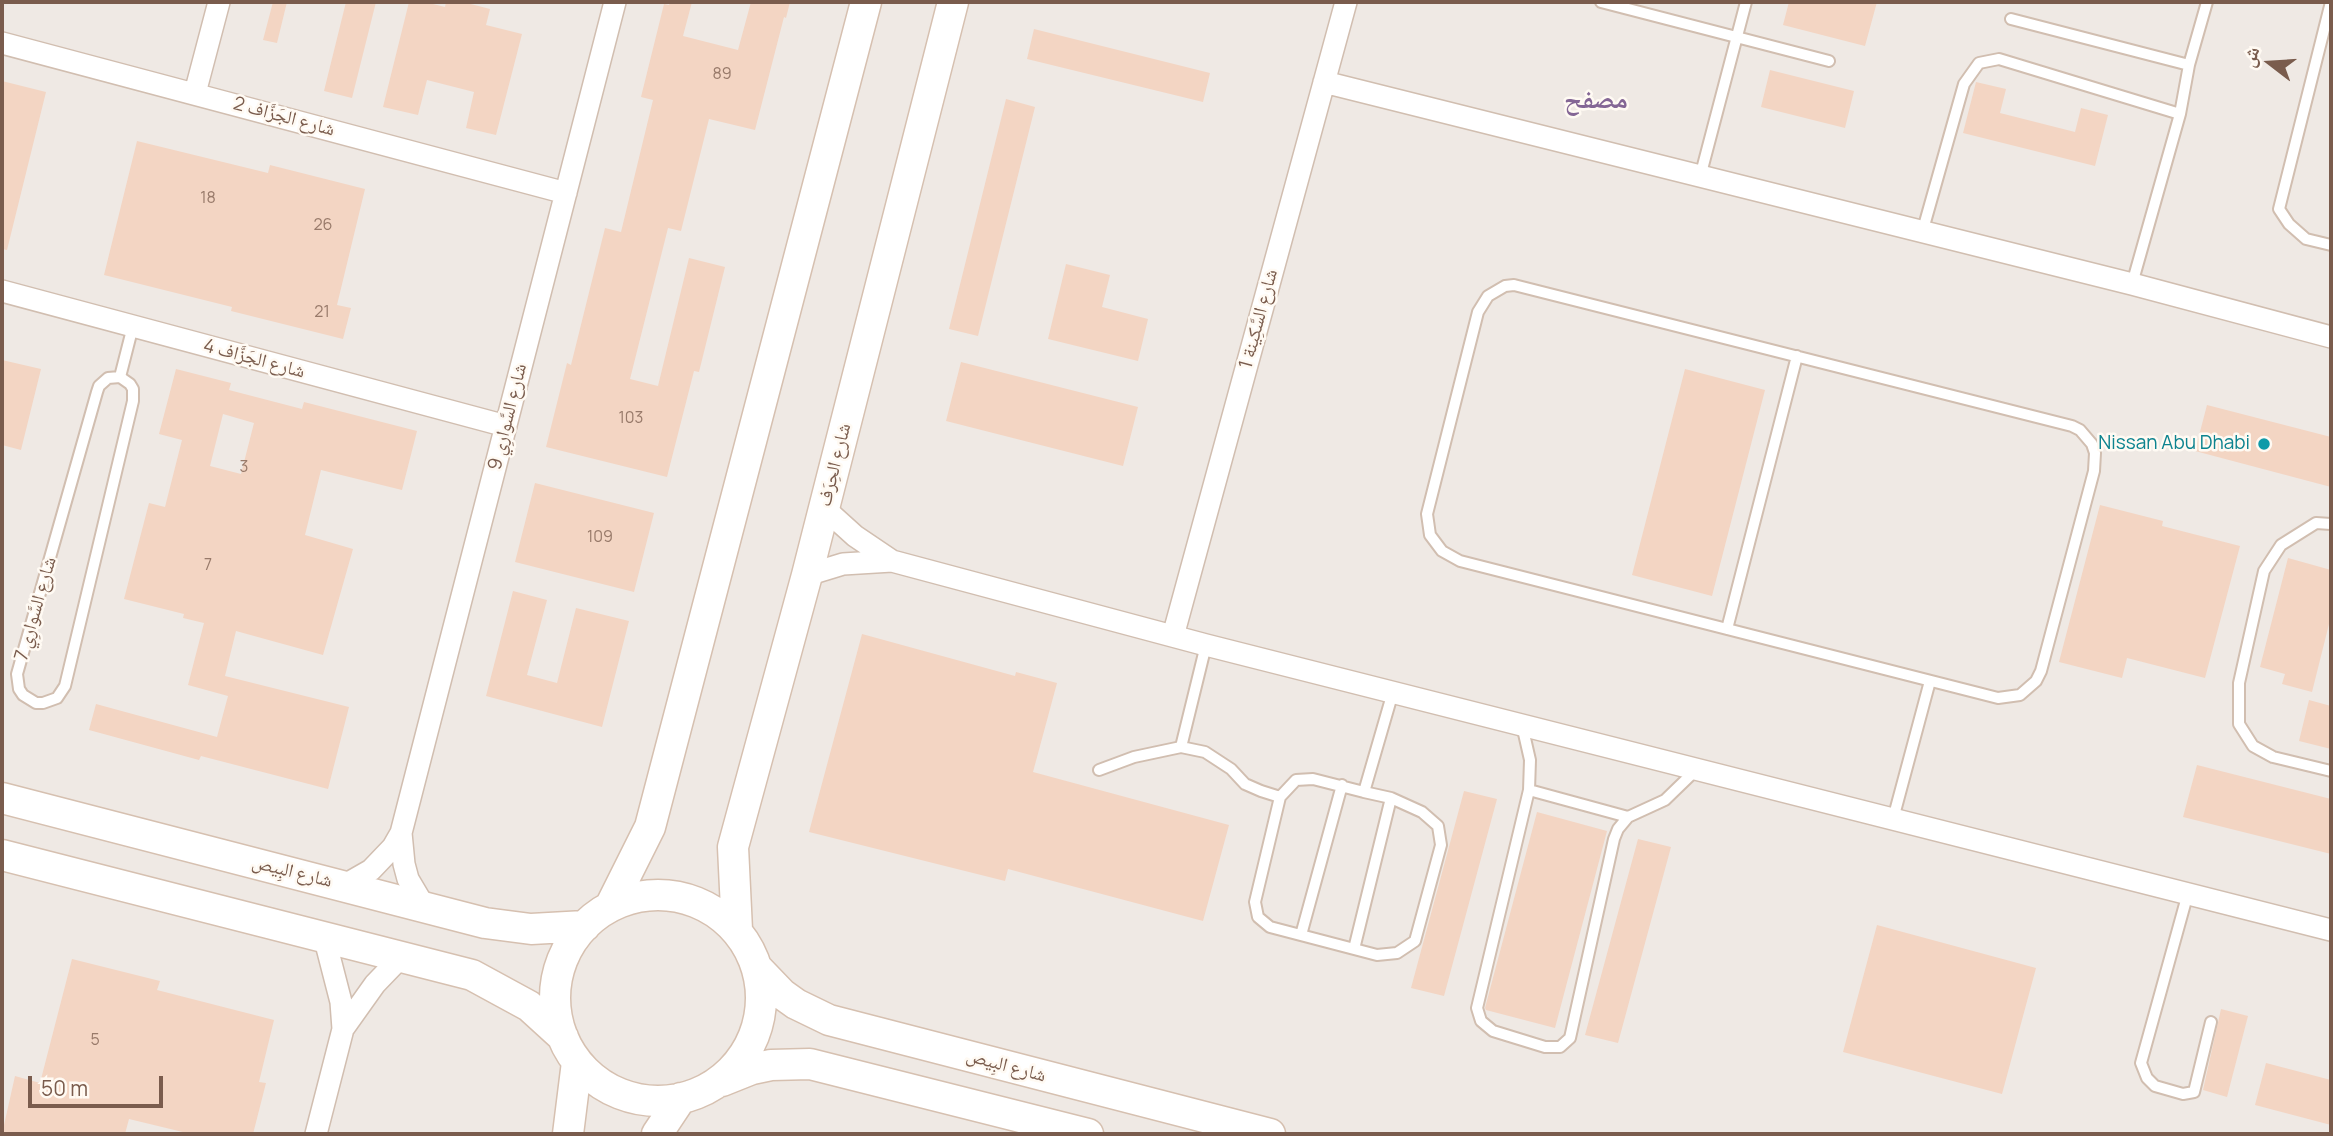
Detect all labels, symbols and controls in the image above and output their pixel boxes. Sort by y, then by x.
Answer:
north arrow [2235,28,2305,98]
text: ش [2235,43,2265,70]
house number: 89 [712,65,732,85]
district label: مصفح [1564,85,1628,117]
street label: شارع الجَزَّاف 2 [231,93,337,141]
house number: 18 [200,189,216,209]
house number: 26 [313,216,333,236]
street label: شارع السَّكِينة 1 [1235,267,1283,371]
house number: 21 [314,303,330,323]
street label: شارع الجَزَّاف 4 [201,334,307,384]
street label: شارع السَّوارِي 9 [484,361,532,473]
house number: 103 [619,409,643,429]
street label: شارع الحِرَف [814,421,856,509]
place label: Nissan Abu Dhabi [2098,433,2250,455]
marker: Nissan Abu Dhabi [2256,436,2272,452]
house number: 3 [240,458,248,478]
house number: 109 [587,528,613,548]
street label: شارع السَّوارِي 7 [10,554,62,664]
house number: 7 [204,556,212,576]
street label: شارع البِيص [250,851,334,893]
house number: 5 [90,1031,100,1051]
street label: شارع البِيص [964,1044,1048,1088]
scale bar [32,1062,166,1106]
text: 50 m [41,1074,88,1102]

